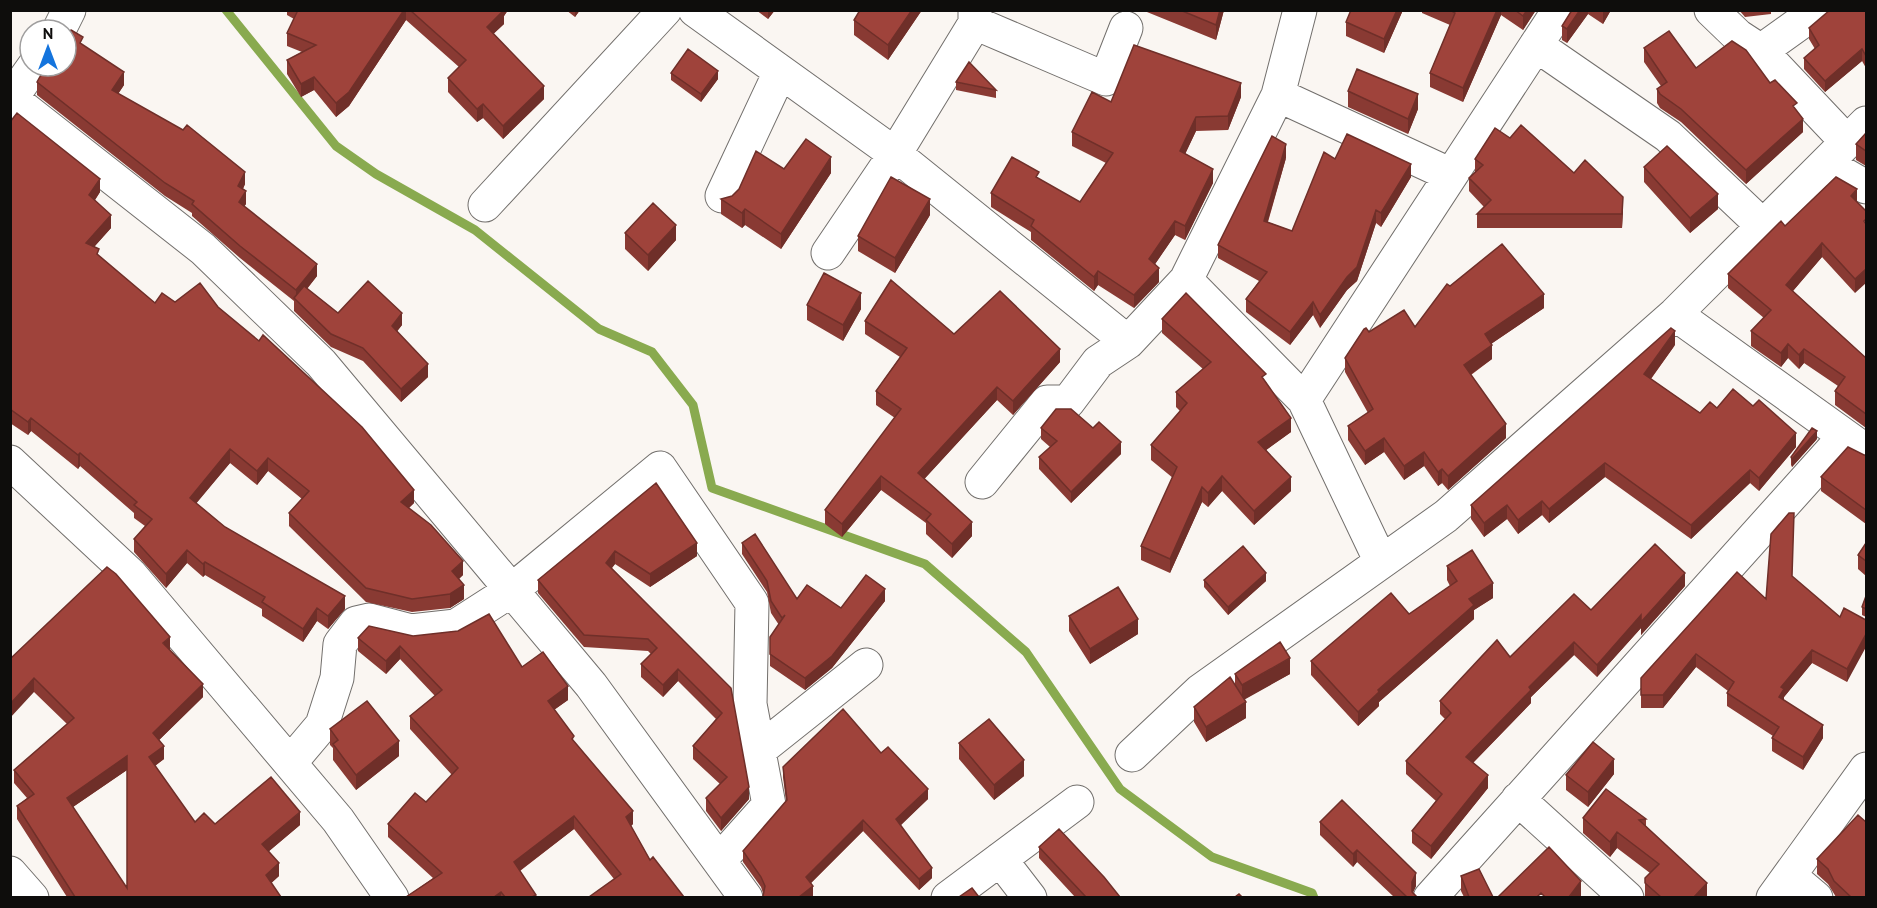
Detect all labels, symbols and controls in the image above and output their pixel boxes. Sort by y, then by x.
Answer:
north arrow [18,18,78,78]
text: N [43,23,53,43]

